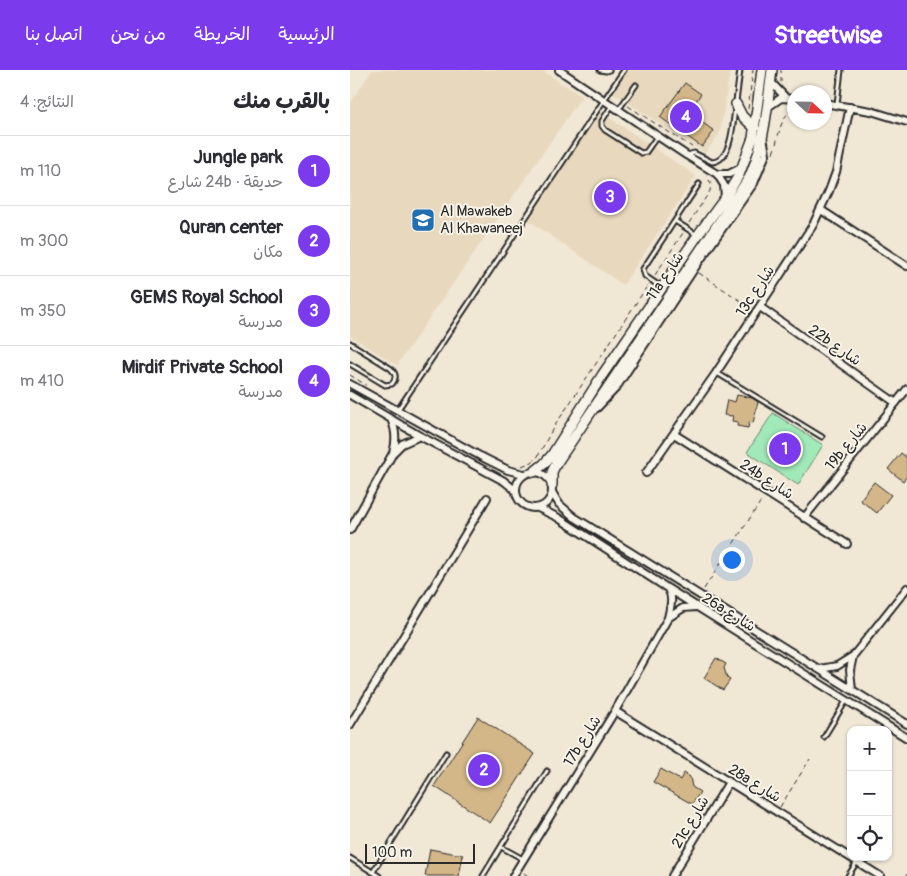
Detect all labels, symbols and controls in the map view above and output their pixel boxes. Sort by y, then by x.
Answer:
text: Streetwise [774,21,882,50]
text: اتصل بنا [25,23,83,46]
text: من نحن [111,23,166,46]
text: الخريطة [194,23,250,46]
text: الرئيسية [278,23,335,46]
north arrow [787,85,832,130]
text: بالقرب منك [233,88,330,115]
text: النتائج: 4 [20,92,74,112]
pin: 4 [670,98,702,136]
text: Jungle park [194,145,283,169]
text: 110 m [20,161,61,181]
text: 1 [311,161,317,181]
text: حديقة · 24b شارع [167,172,283,192]
pin: 3 [594,178,626,216]
place label: Al Mawakeb Al Khawaneej [440,202,523,238]
school or university icon: Al Mawakeb Al Khawaneej [410,207,436,233]
text: Quran center [179,215,283,239]
text: 300 m [20,231,69,251]
text: 2 [310,231,318,251]
text: مكان [253,242,283,262]
street label: 11a شارع [642,248,689,304]
street label: 13c شارع [732,262,779,321]
text: GEMS Royal School [130,285,283,309]
text: 350 m [20,301,66,321]
text: 3 [310,301,318,321]
text: مدرسة [238,312,283,332]
street label: 22b شارع [805,320,865,370]
text: Mirdif Private School [122,355,283,379]
text: 410 m [20,371,64,391]
text: 4 [309,371,319,391]
text: مدرسة [238,382,283,402]
street label: 19b شارع [821,418,872,474]
pin: 1 [769,430,801,468]
street label: 24b شارع [736,455,797,504]
your location [719,547,745,573]
street label: 26a شارع [698,589,759,636]
street label: 17b شارع [559,712,606,770]
map controls [847,726,892,861]
button: + [847,726,892,771]
pin: 2 [468,751,500,789]
street label: 28a شارع [725,760,785,807]
button: − [847,771,892,816]
street label: 21c شارع [667,793,713,852]
button: locate [847,816,892,861]
scale bar [365,841,475,864]
text: 100 m [372,844,412,861]

